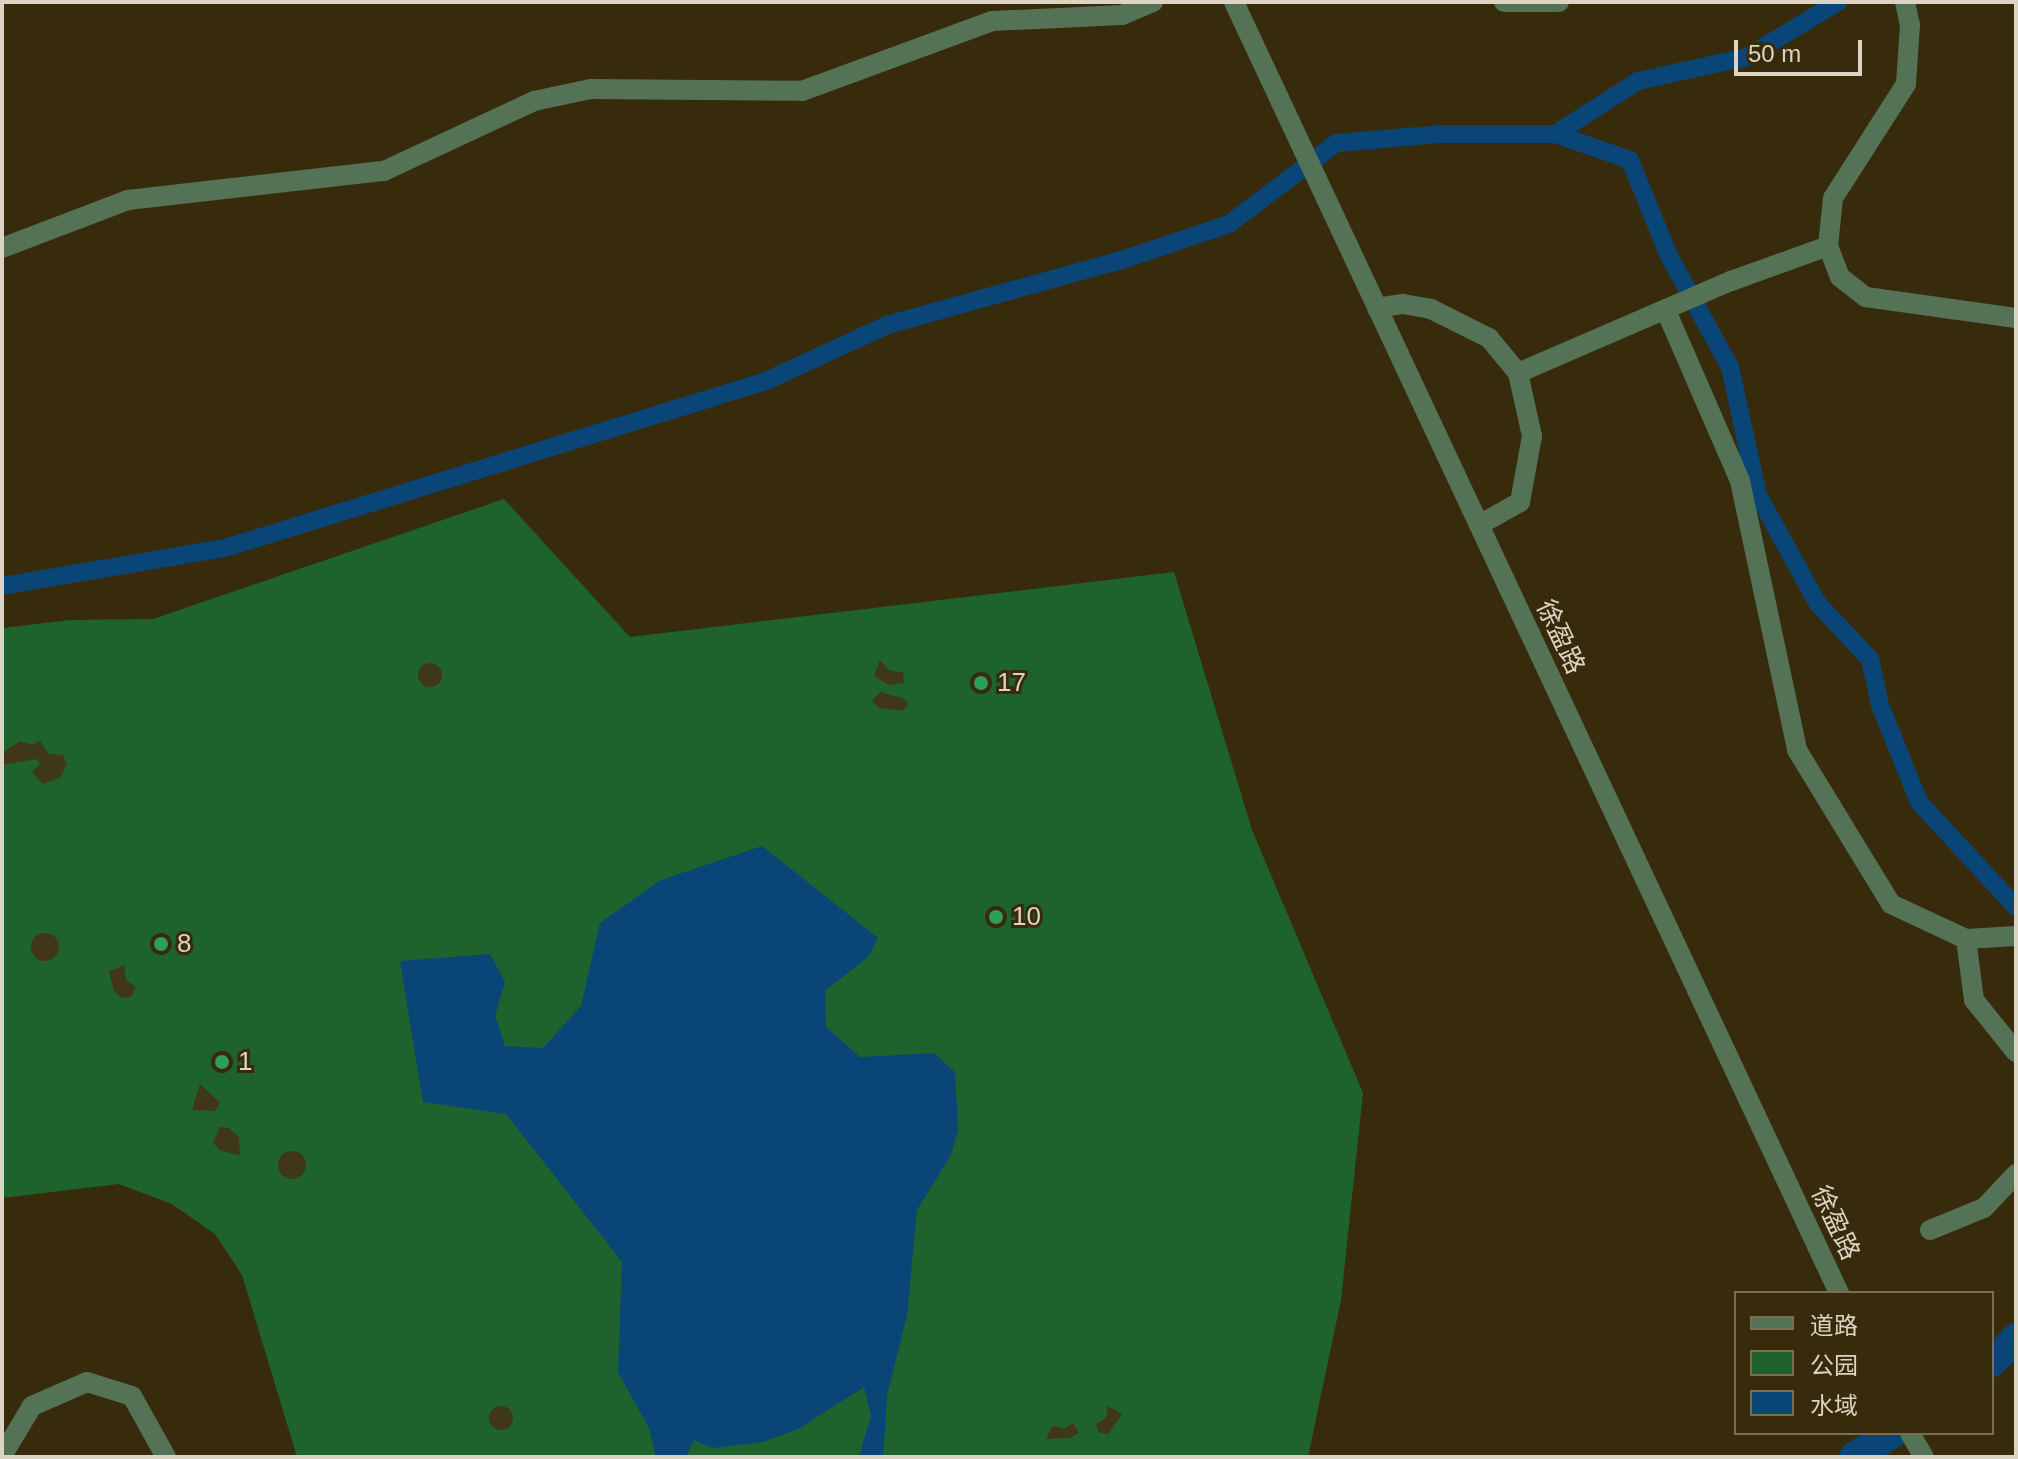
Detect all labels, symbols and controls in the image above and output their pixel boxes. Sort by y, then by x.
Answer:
scale bar [1738,24,1866,74]
text: 50 m [1748,40,1801,67]
street label: 徐盈路 [1529,595,1591,679]
place label: 17 [997,667,1026,699]
marker: 17 [972,674,990,692]
place label: 10 [1012,901,1041,933]
marker: 10 [987,908,1005,926]
place label: 8 [177,928,191,960]
marker: 8 [152,935,170,953]
place label: 1 [238,1046,252,1078]
marker: 1 [213,1053,231,1071]
street label: 徐盈路 [1804,1181,1866,1265]
legend [1734,1291,1994,1435]
text: 道路 [1810,1312,1858,1339]
text: 公园 [1810,1352,1858,1379]
text: 水域 [1810,1392,1858,1419]

